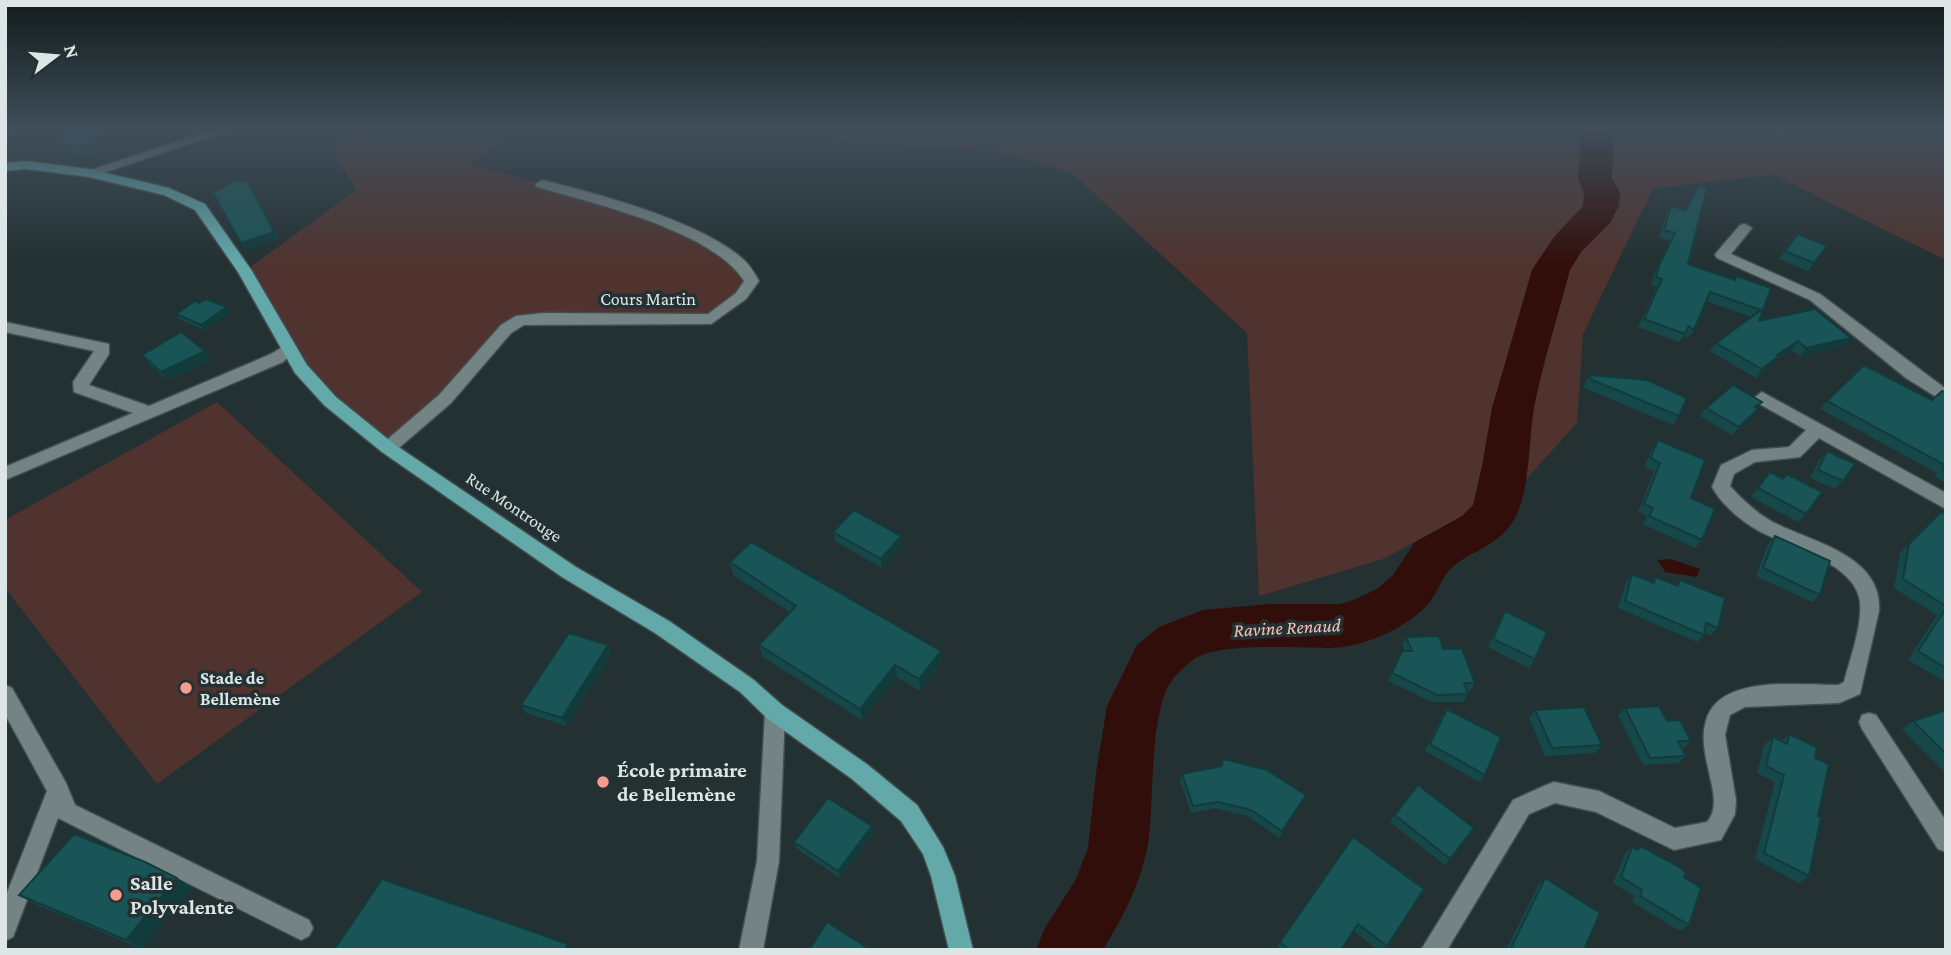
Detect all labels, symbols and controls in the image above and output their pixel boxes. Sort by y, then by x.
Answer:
north arrow [21,21,91,91]
text: N [60,42,84,61]
street label: Cours Martin [600,289,696,309]
street label: Rue Montrouge [462,468,566,546]
water label: Ravine Renaud [1233,614,1342,641]
place label: Stade de Bellemène [200,668,280,709]
marker: Stade de Bellemène [178,680,194,696]
place label: École primaire de Bellemène [617,758,747,806]
marker: École primaire de Bellemène [595,774,611,790]
place label: Salle Polyvalente [130,871,234,919]
marker: Salle Polyvalente [108,887,124,903]

